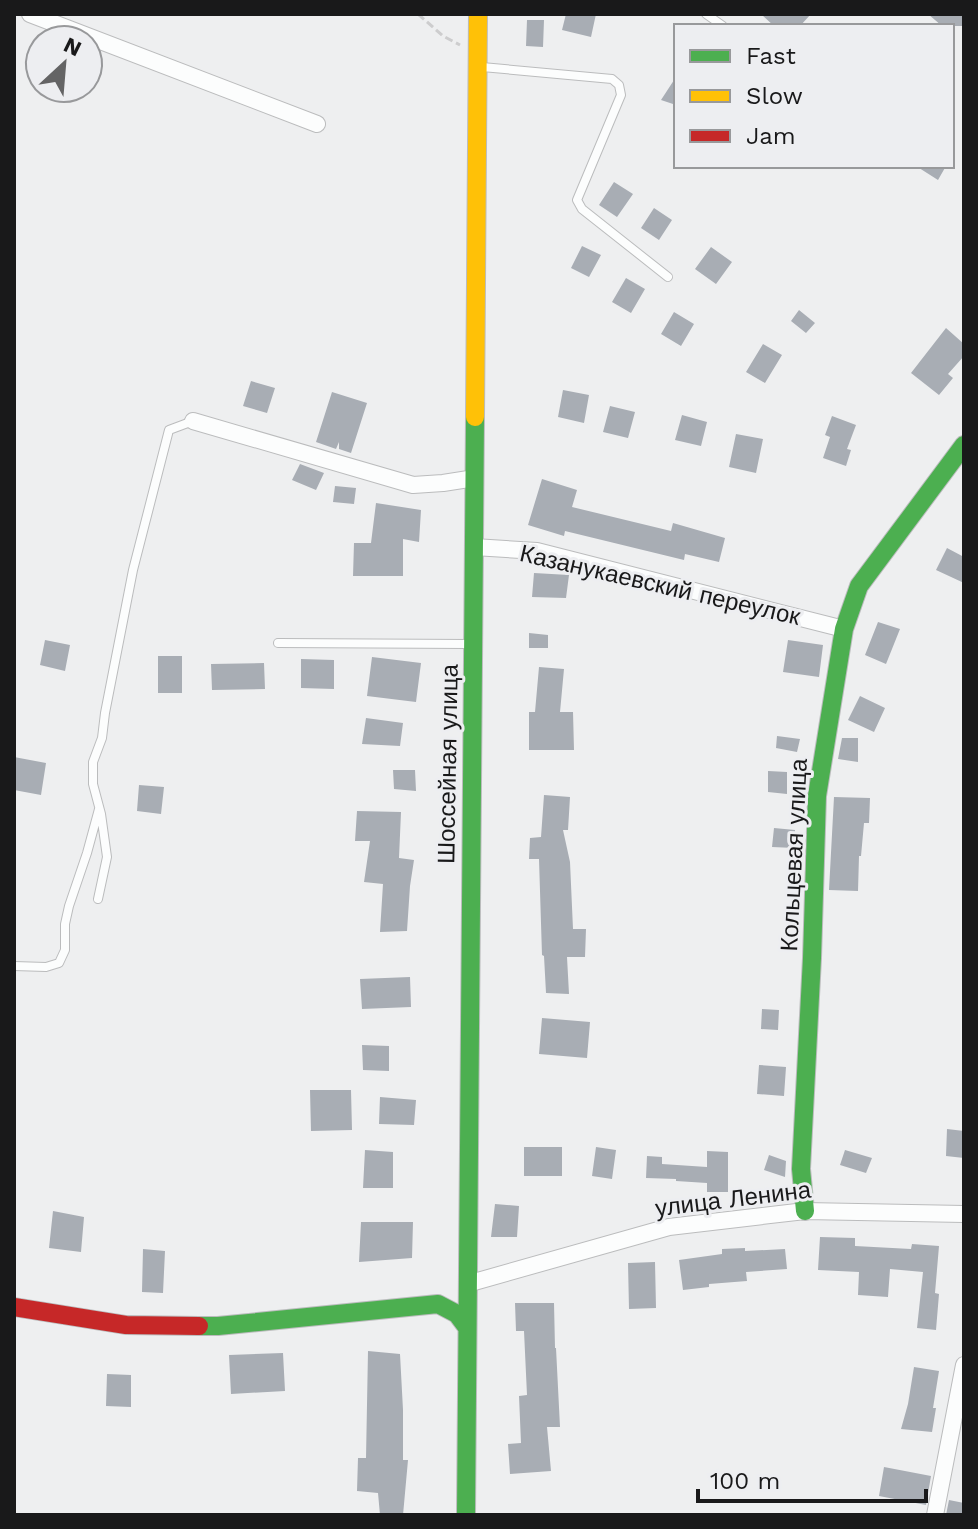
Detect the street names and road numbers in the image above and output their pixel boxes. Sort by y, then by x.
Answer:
street label: Казанукаевский переулок [517,539,803,631]
street label: Шоссейная улица [432,663,464,864]
street label: Кольцевая улица [775,757,813,952]
street label: улица Ленина [654,1175,813,1222]

